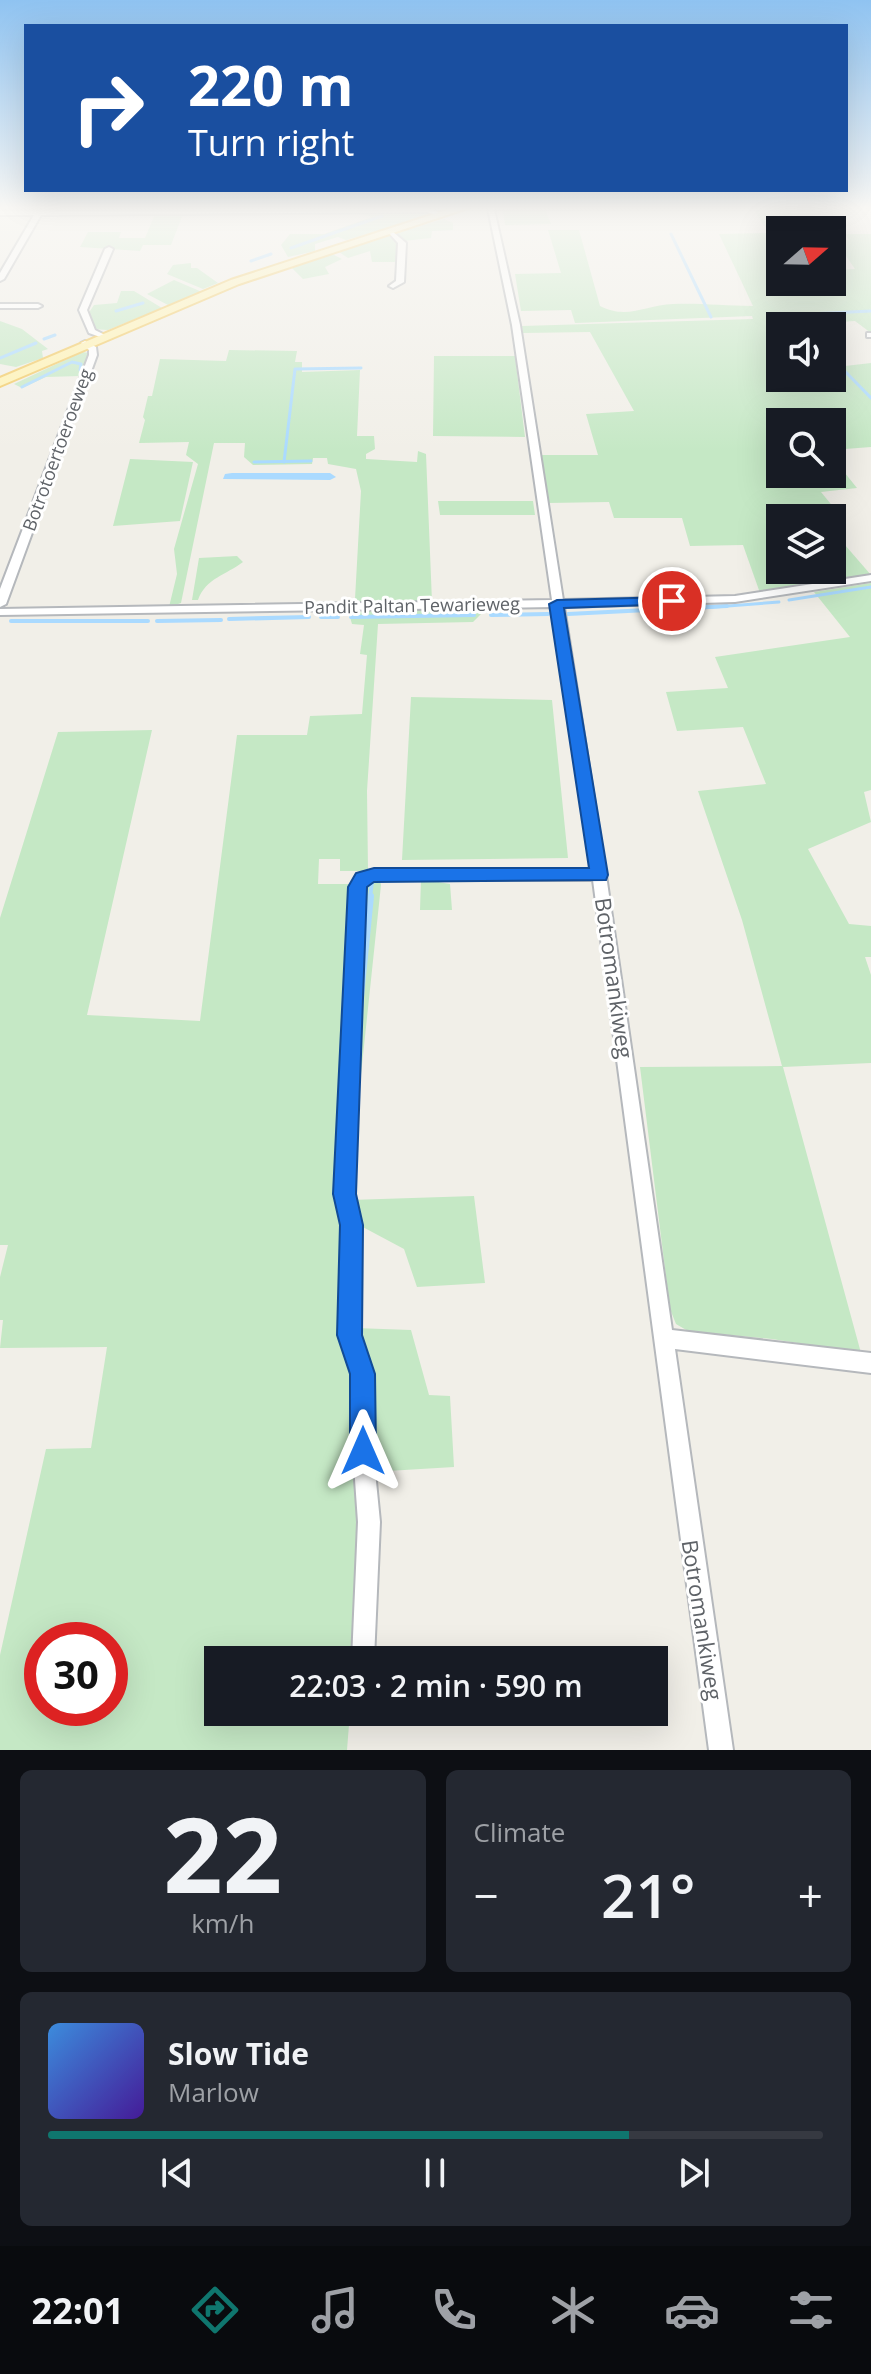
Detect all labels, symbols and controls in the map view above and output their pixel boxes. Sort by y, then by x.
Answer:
text: 220 m [188,46,354,122]
icon: right [56,56,160,160]
text: Turn right [188,118,354,167]
north arrow [766,216,846,296]
map controls [766,216,846,584]
button: sound [766,312,846,392]
street label: Botrotoertoeroeweg [16,365,98,534]
button: search [766,408,846,488]
button: layers [766,504,846,584]
pin [638,567,706,635]
icon: arrive [650,579,694,623]
street label: Pandit Paltan Tewarieweg [304,591,520,619]
street label: Botromankiweg [589,896,641,1060]
position arrow [321,1409,405,1493]
street label: Botromankiweg [675,1537,730,1702]
speed limit sign: 30 [24,1622,128,1726]
text: 22:03 · 2 min · 590 m [289,1665,583,1706]
text: 22 [163,1782,282,1923]
text: Climate [474,1814,565,1850]
text: 21° [601,1854,695,1936]
text: − [474,1865,499,1925]
text: + [798,1865,823,1925]
text: km/h [191,1905,254,1941]
text: Slow Tide [168,2033,309,2074]
text: Marlow [168,2074,259,2110]
icon: previous [155,2151,199,2195]
icon: pause [413,2151,457,2195]
icon: next [672,2151,716,2195]
icon: directions [187,2282,243,2338]
icon: music [307,2282,363,2338]
icon: phone [426,2282,482,2338]
icon: climate [545,2282,601,2338]
icon: car [664,2282,720,2338]
icon: filters [783,2282,839,2338]
text: 22:01 [32,2286,124,2335]

